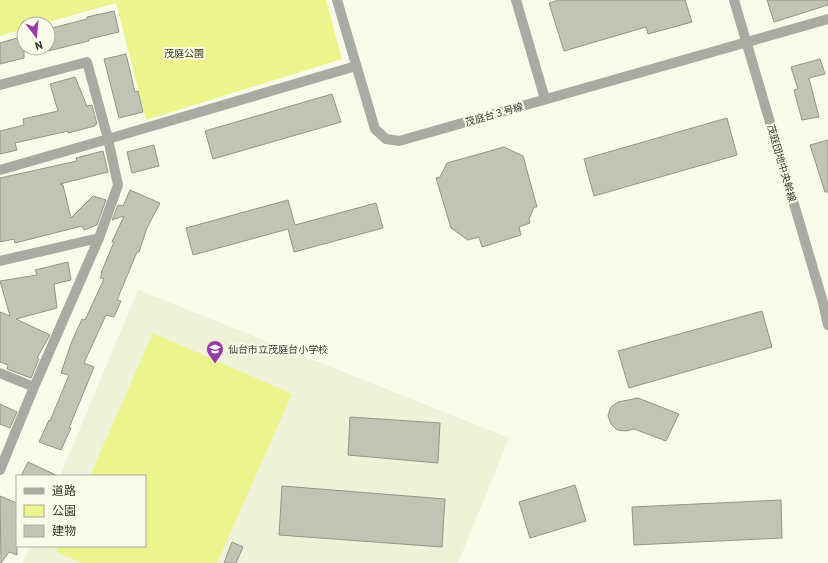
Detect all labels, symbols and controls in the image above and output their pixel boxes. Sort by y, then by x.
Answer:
north arrow [16,16,56,56]
text: N [34,39,44,53]
park label: 茂庭公園 [164,47,204,59]
street label: 茂庭台３号線 [464,100,524,128]
street label: 茂庭団地中央幹線 [765,123,799,203]
school or university icon: 仙台市立茂庭台小学校 [205,339,225,364]
place label: 仙台市立茂庭台小学校 [228,343,328,355]
legend [16,475,146,547]
text: 道路 [52,483,76,497]
text: 公園 [52,503,76,517]
text: 建物 [52,523,76,537]

